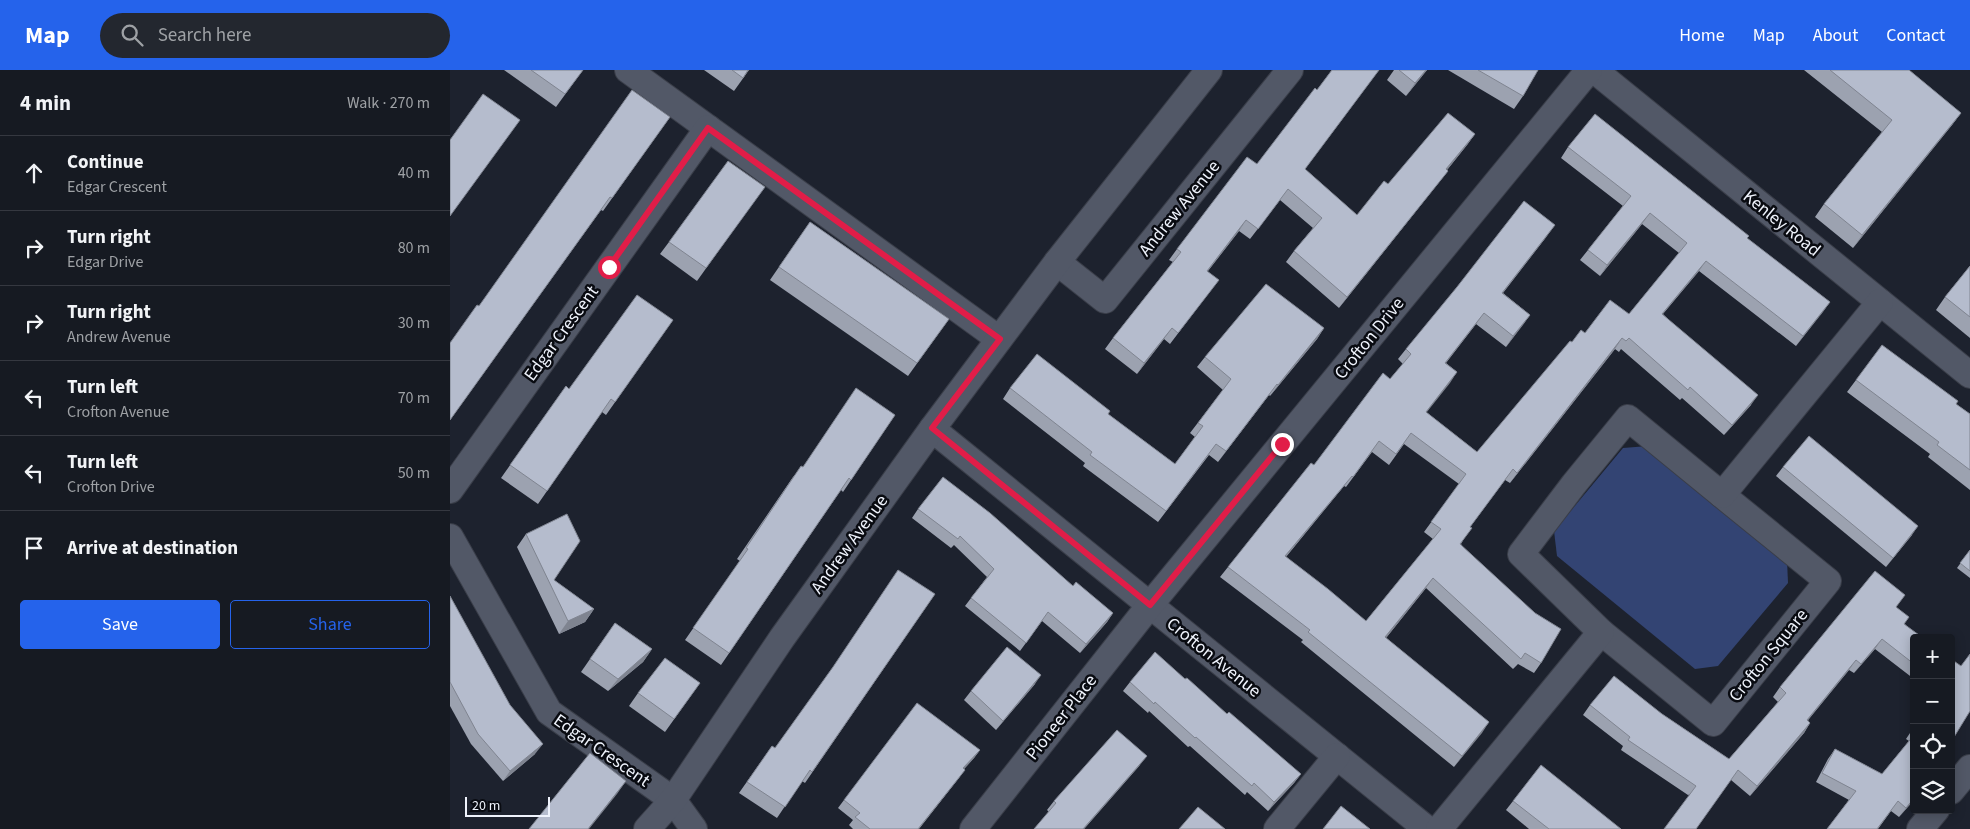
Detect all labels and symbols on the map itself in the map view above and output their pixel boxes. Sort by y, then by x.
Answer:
street label: Andrew Avenue [1133,155,1226,262]
street label: Kenley Road [1738,184,1826,262]
route start [598,256,621,279]
street label: Edgar Crescent [518,280,605,386]
street label: Crofton Drive [1329,292,1410,385]
route end [1271,433,1294,456]
street label: Andrew Avenue [805,490,894,599]
street label: Crofton Square [1723,603,1814,707]
street label: Crofton Avenue [1161,611,1266,703]
street label: Pioneer Place [1020,669,1103,765]
street label: Edgar Crescent [548,708,655,793]
scale bar [465,794,550,817]

